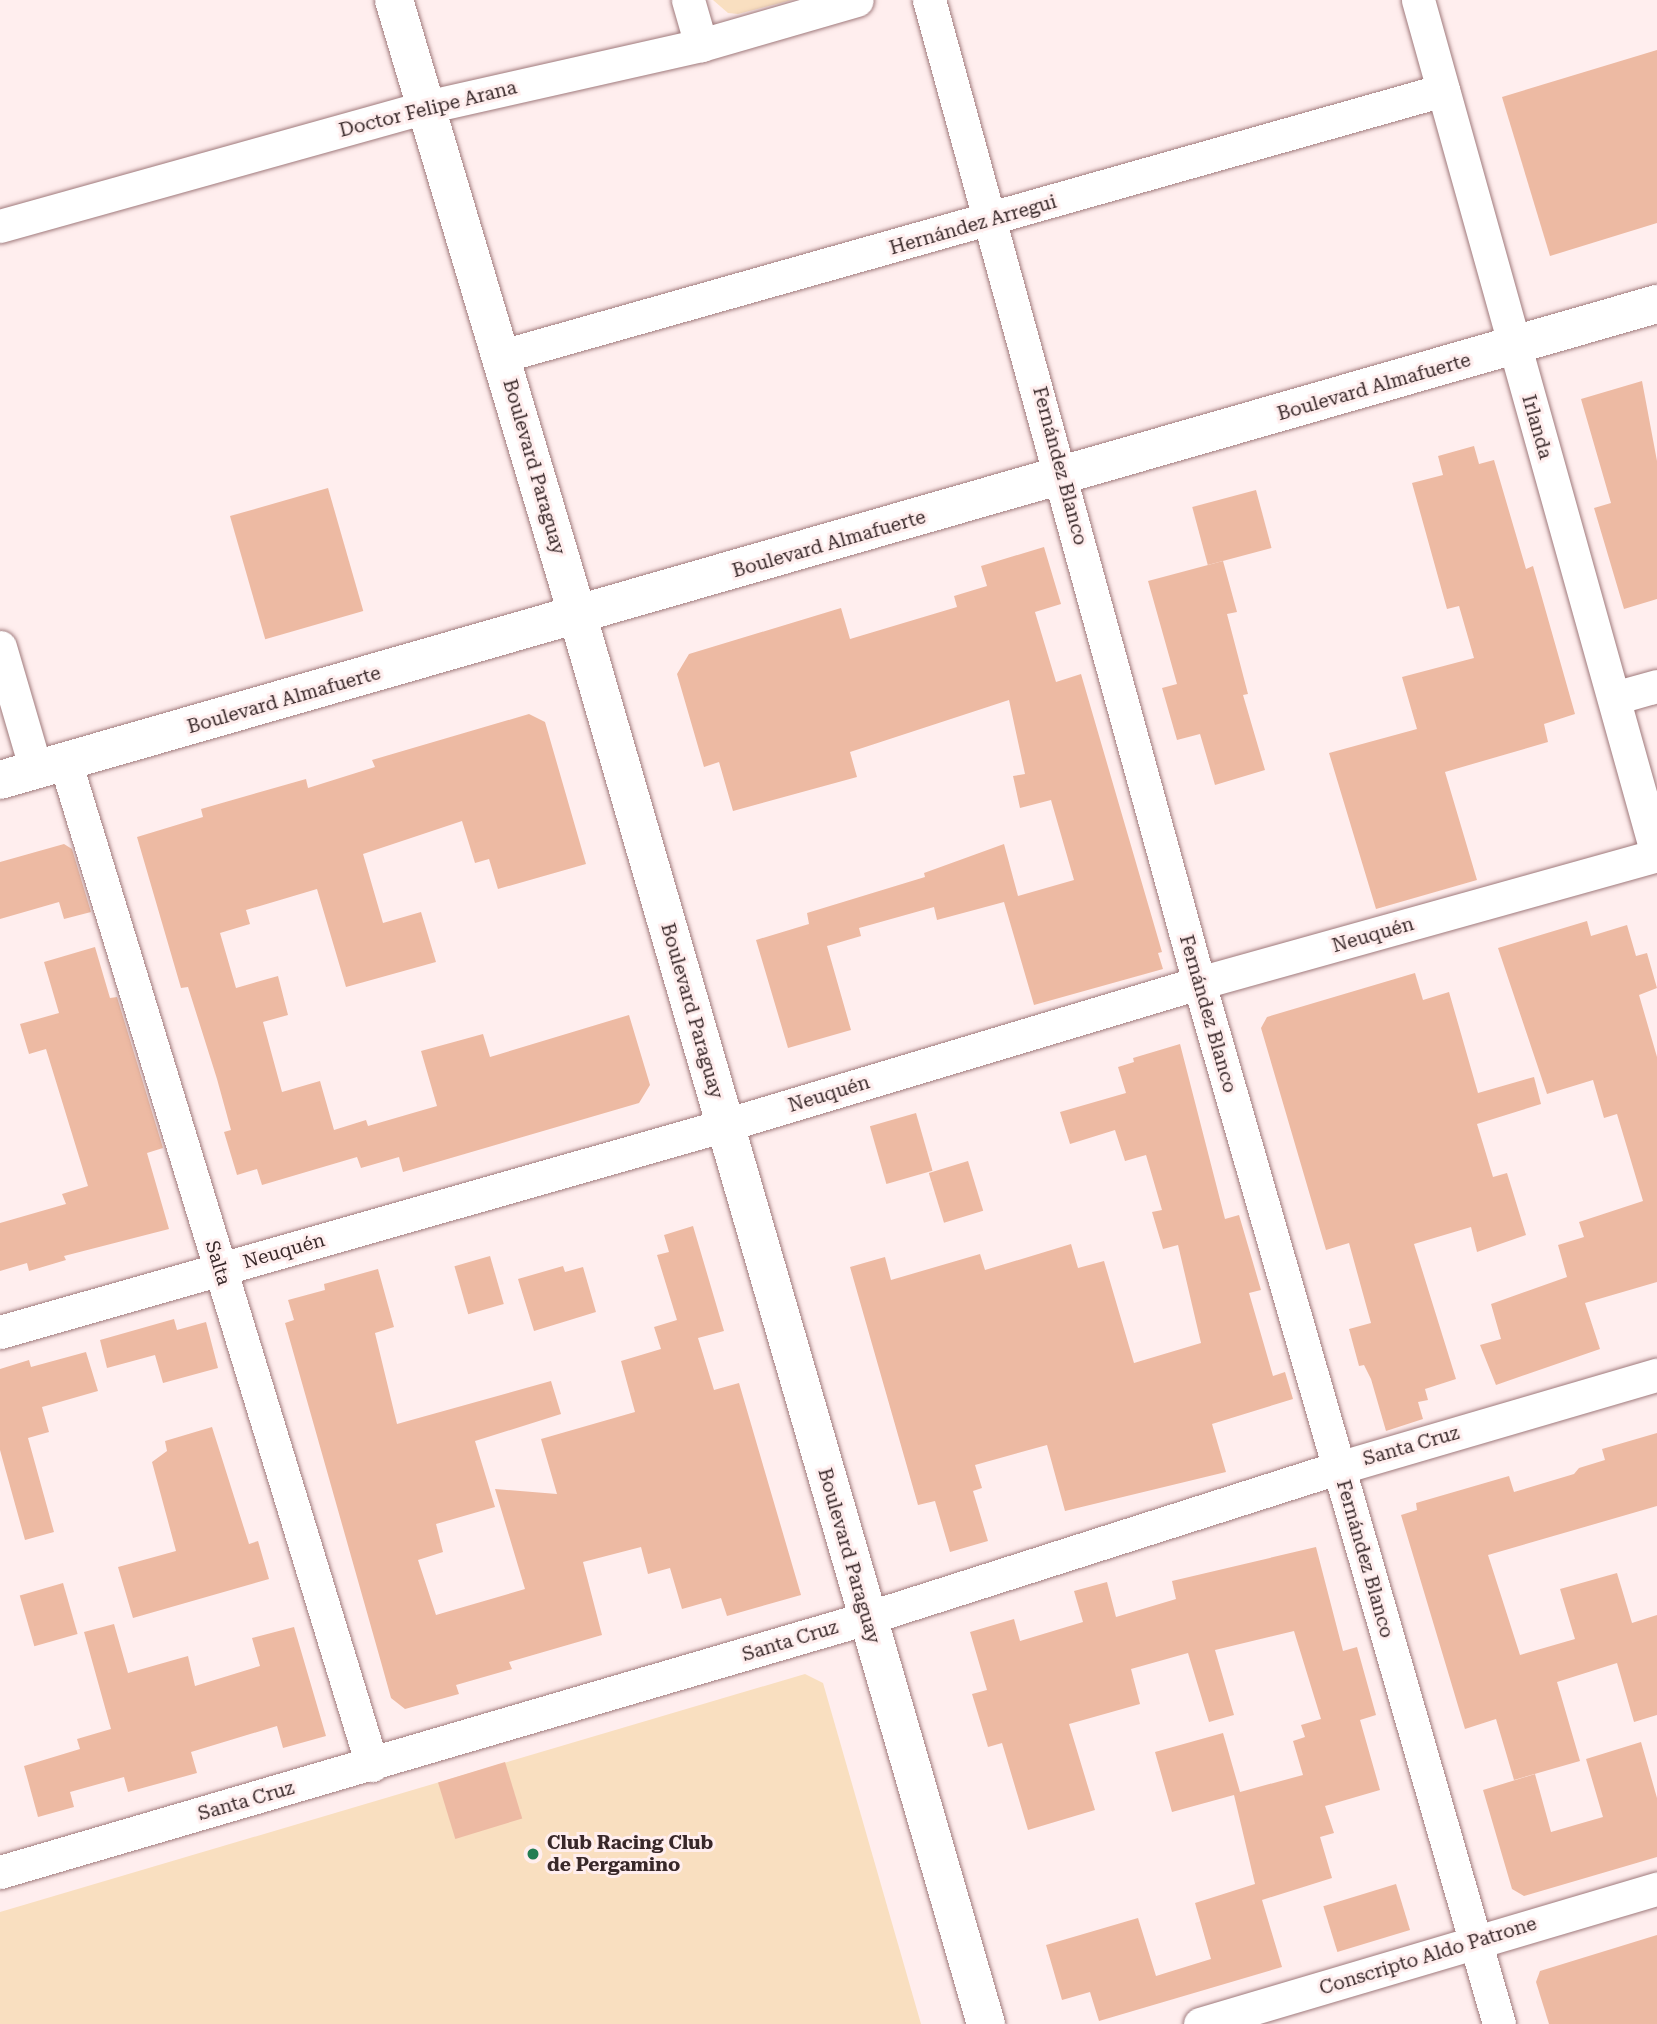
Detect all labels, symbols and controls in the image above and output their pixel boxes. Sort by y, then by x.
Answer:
street label: Doctor Felipe Arana [337,76,519,142]
street label: Hernández Arregui [887,190,1059,260]
street label: Boulevard Almafuerte [1275,348,1473,426]
street label: Boulevard Paraguay [498,377,570,557]
street label: Fernández Blanco [1028,384,1092,548]
street label: Irlanda [1517,392,1557,462]
street label: Boulevard Almafuerte [730,505,928,583]
street label: Boulevard Almafuerte [185,661,383,739]
street label: Neuquén [1330,912,1416,958]
street label: Boulevard Paraguay [656,921,728,1101]
street label: Fernández Blanco [1175,932,1241,1096]
street label: Neuquén [786,1071,872,1117]
street label: Neuquén [241,1228,327,1274]
street label: Salta [200,1238,236,1288]
street label: Santa Cruz [1360,1421,1462,1471]
street label: Boulevard Paraguay [813,1466,885,1646]
street label: Fernández Blanco [1332,1477,1398,1641]
street label: Santa Cruz [739,1616,841,1666]
street label: Santa Cruz [195,1776,297,1826]
place label: Club Racing Club de Pergamino [547,1832,713,1876]
marker: Club Racing Club de Pergamino [525,1846,541,1862]
street label: Conscripto Aldo Patrone [1317,1912,1539,2000]

